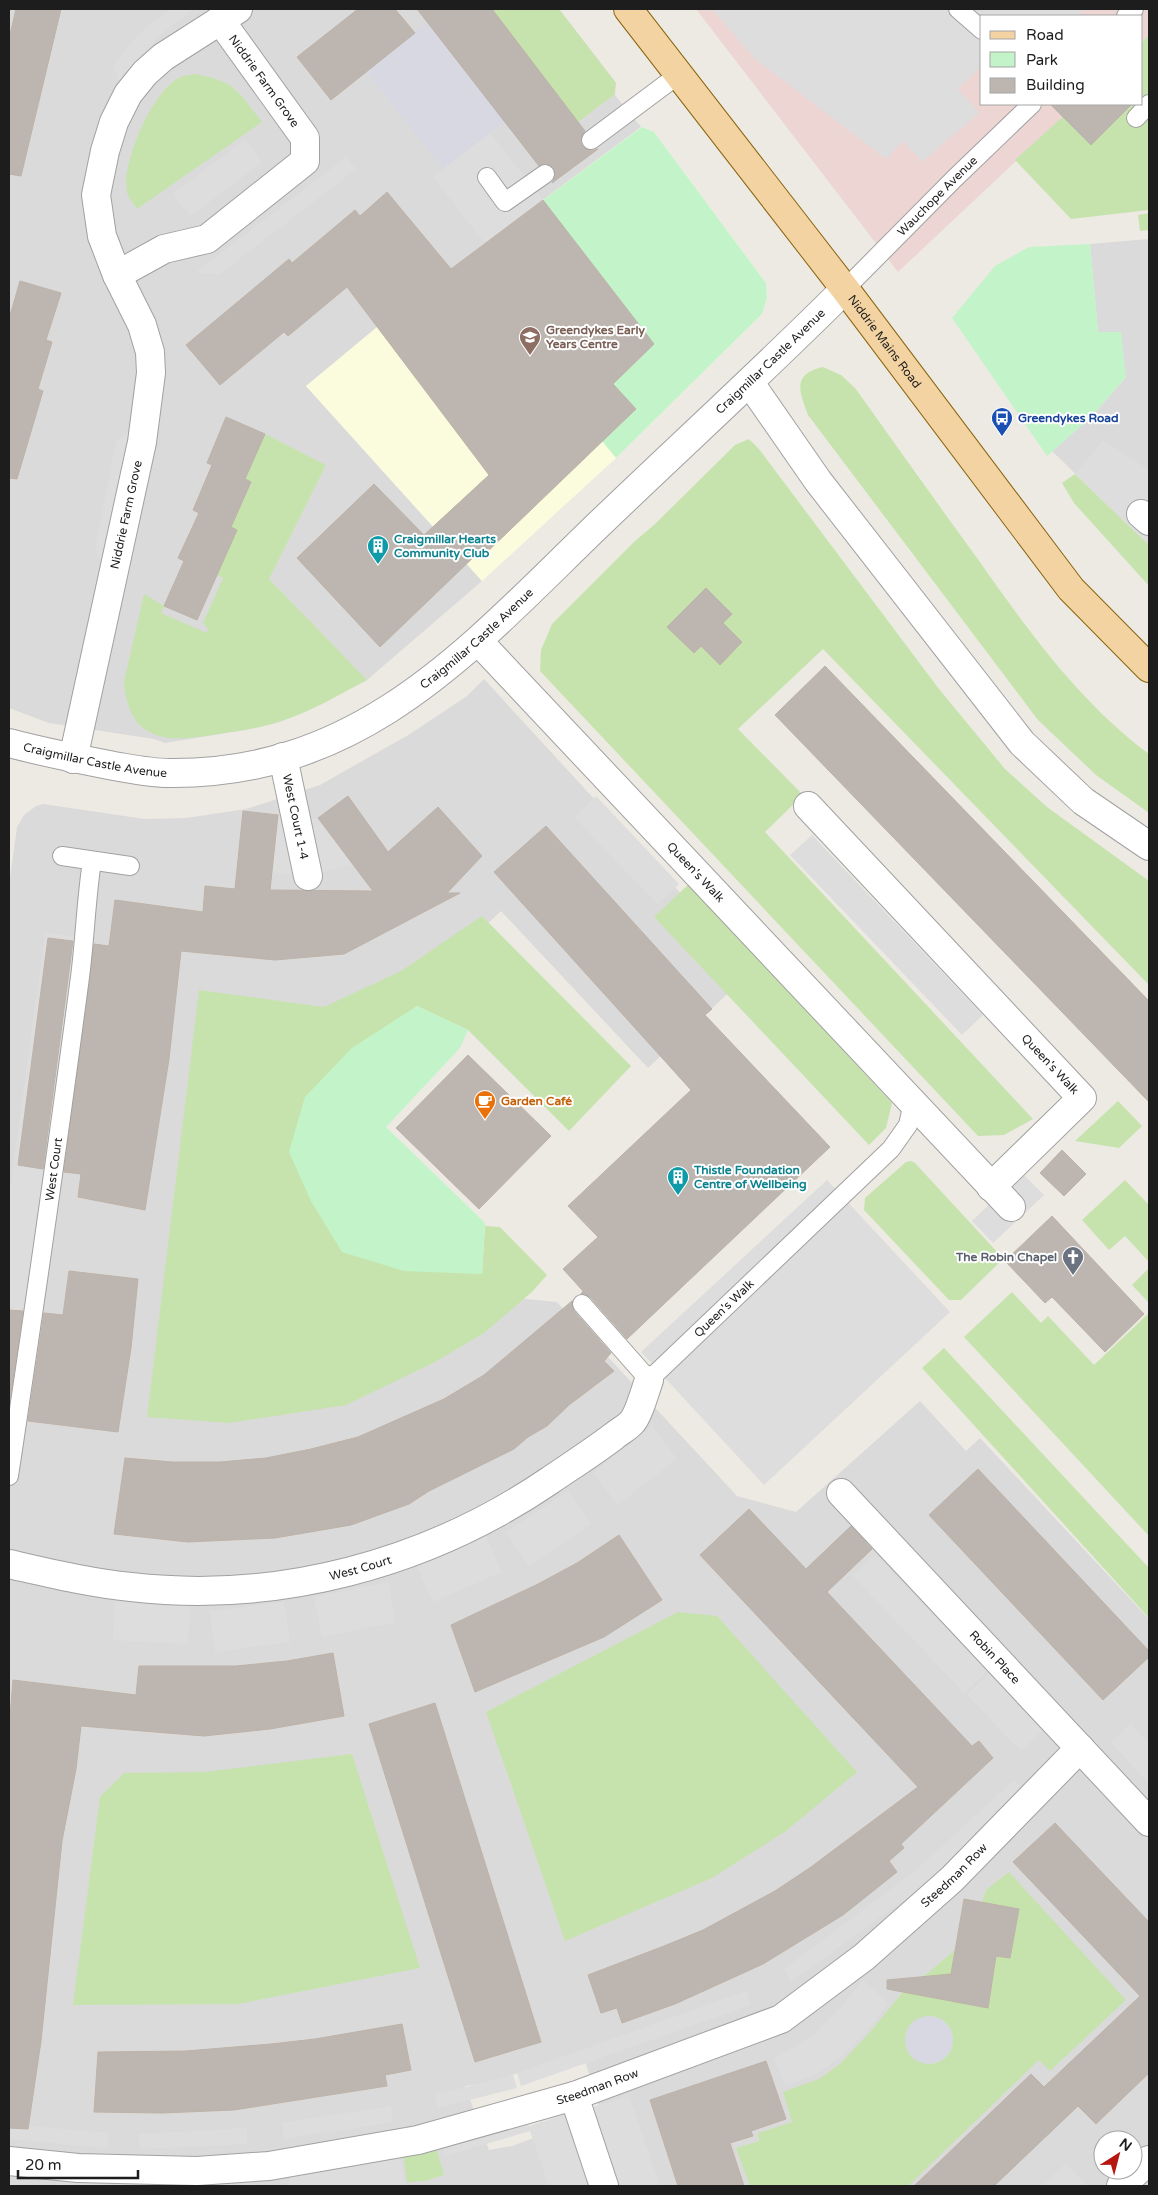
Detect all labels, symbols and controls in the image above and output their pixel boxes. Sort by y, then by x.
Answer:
legend [980,15,1143,105]
text: Road [1026,26,1064,44]
street label: Niddrie Farm Grove [226,32,302,130]
text: Park [1026,51,1058,69]
text: Building [1026,76,1085,94]
street label: Wauchope Avenue [895,153,980,239]
street label: Niddrie Mains Road [845,292,924,391]
street label: Craigmillar Castle Avenue [713,306,828,417]
place label: Greendykes Early Years Centre [546,323,645,351]
school or university icon: Greendykes Early Years Centre [518,325,542,356]
bus stop icon: Greendykes Road [990,406,1014,437]
place label: Greendykes Road [1018,411,1119,426]
street label: Niddrie Farm Grove [108,459,145,570]
place label: Craigmillar Hearts Community Club [394,532,496,561]
building icon: Craigmillar Hearts Community Club [366,534,390,565]
street label: Craigmillar Castle Avenue [417,585,536,692]
street label: Craigmillar Castle Avenue [22,740,168,780]
street label: West Court 1-4 [280,773,311,861]
street label: Queen's Walk [664,839,728,905]
street label: Queen's Walk [1019,1031,1082,1097]
cafe icon: Garden Café [473,1089,497,1120]
place label: Garden Café [501,1094,572,1108]
street label: West Court [42,1136,65,1202]
place label: Thistle Foundation Centre of Wellbeing [693,1163,807,1192]
building icon: Thistle Foundation Centre of Wellbeing [666,1165,690,1196]
church icon: The Robin Chapel [1061,1245,1085,1276]
place label: The Robin Chapel [955,1250,1057,1265]
street label: Queen's Walk [691,1276,757,1340]
street label: West Court [328,1552,394,1583]
street label: Robin Place [967,1628,1023,1687]
street label: Steedman Row [918,1840,990,1910]
street label: Steedman Row [555,2065,641,2108]
north arrow [1093,2130,1143,2180]
text: N [1116,2135,1135,2155]
scale bar [18,2148,138,2180]
text: 20 m [25,2156,62,2174]

